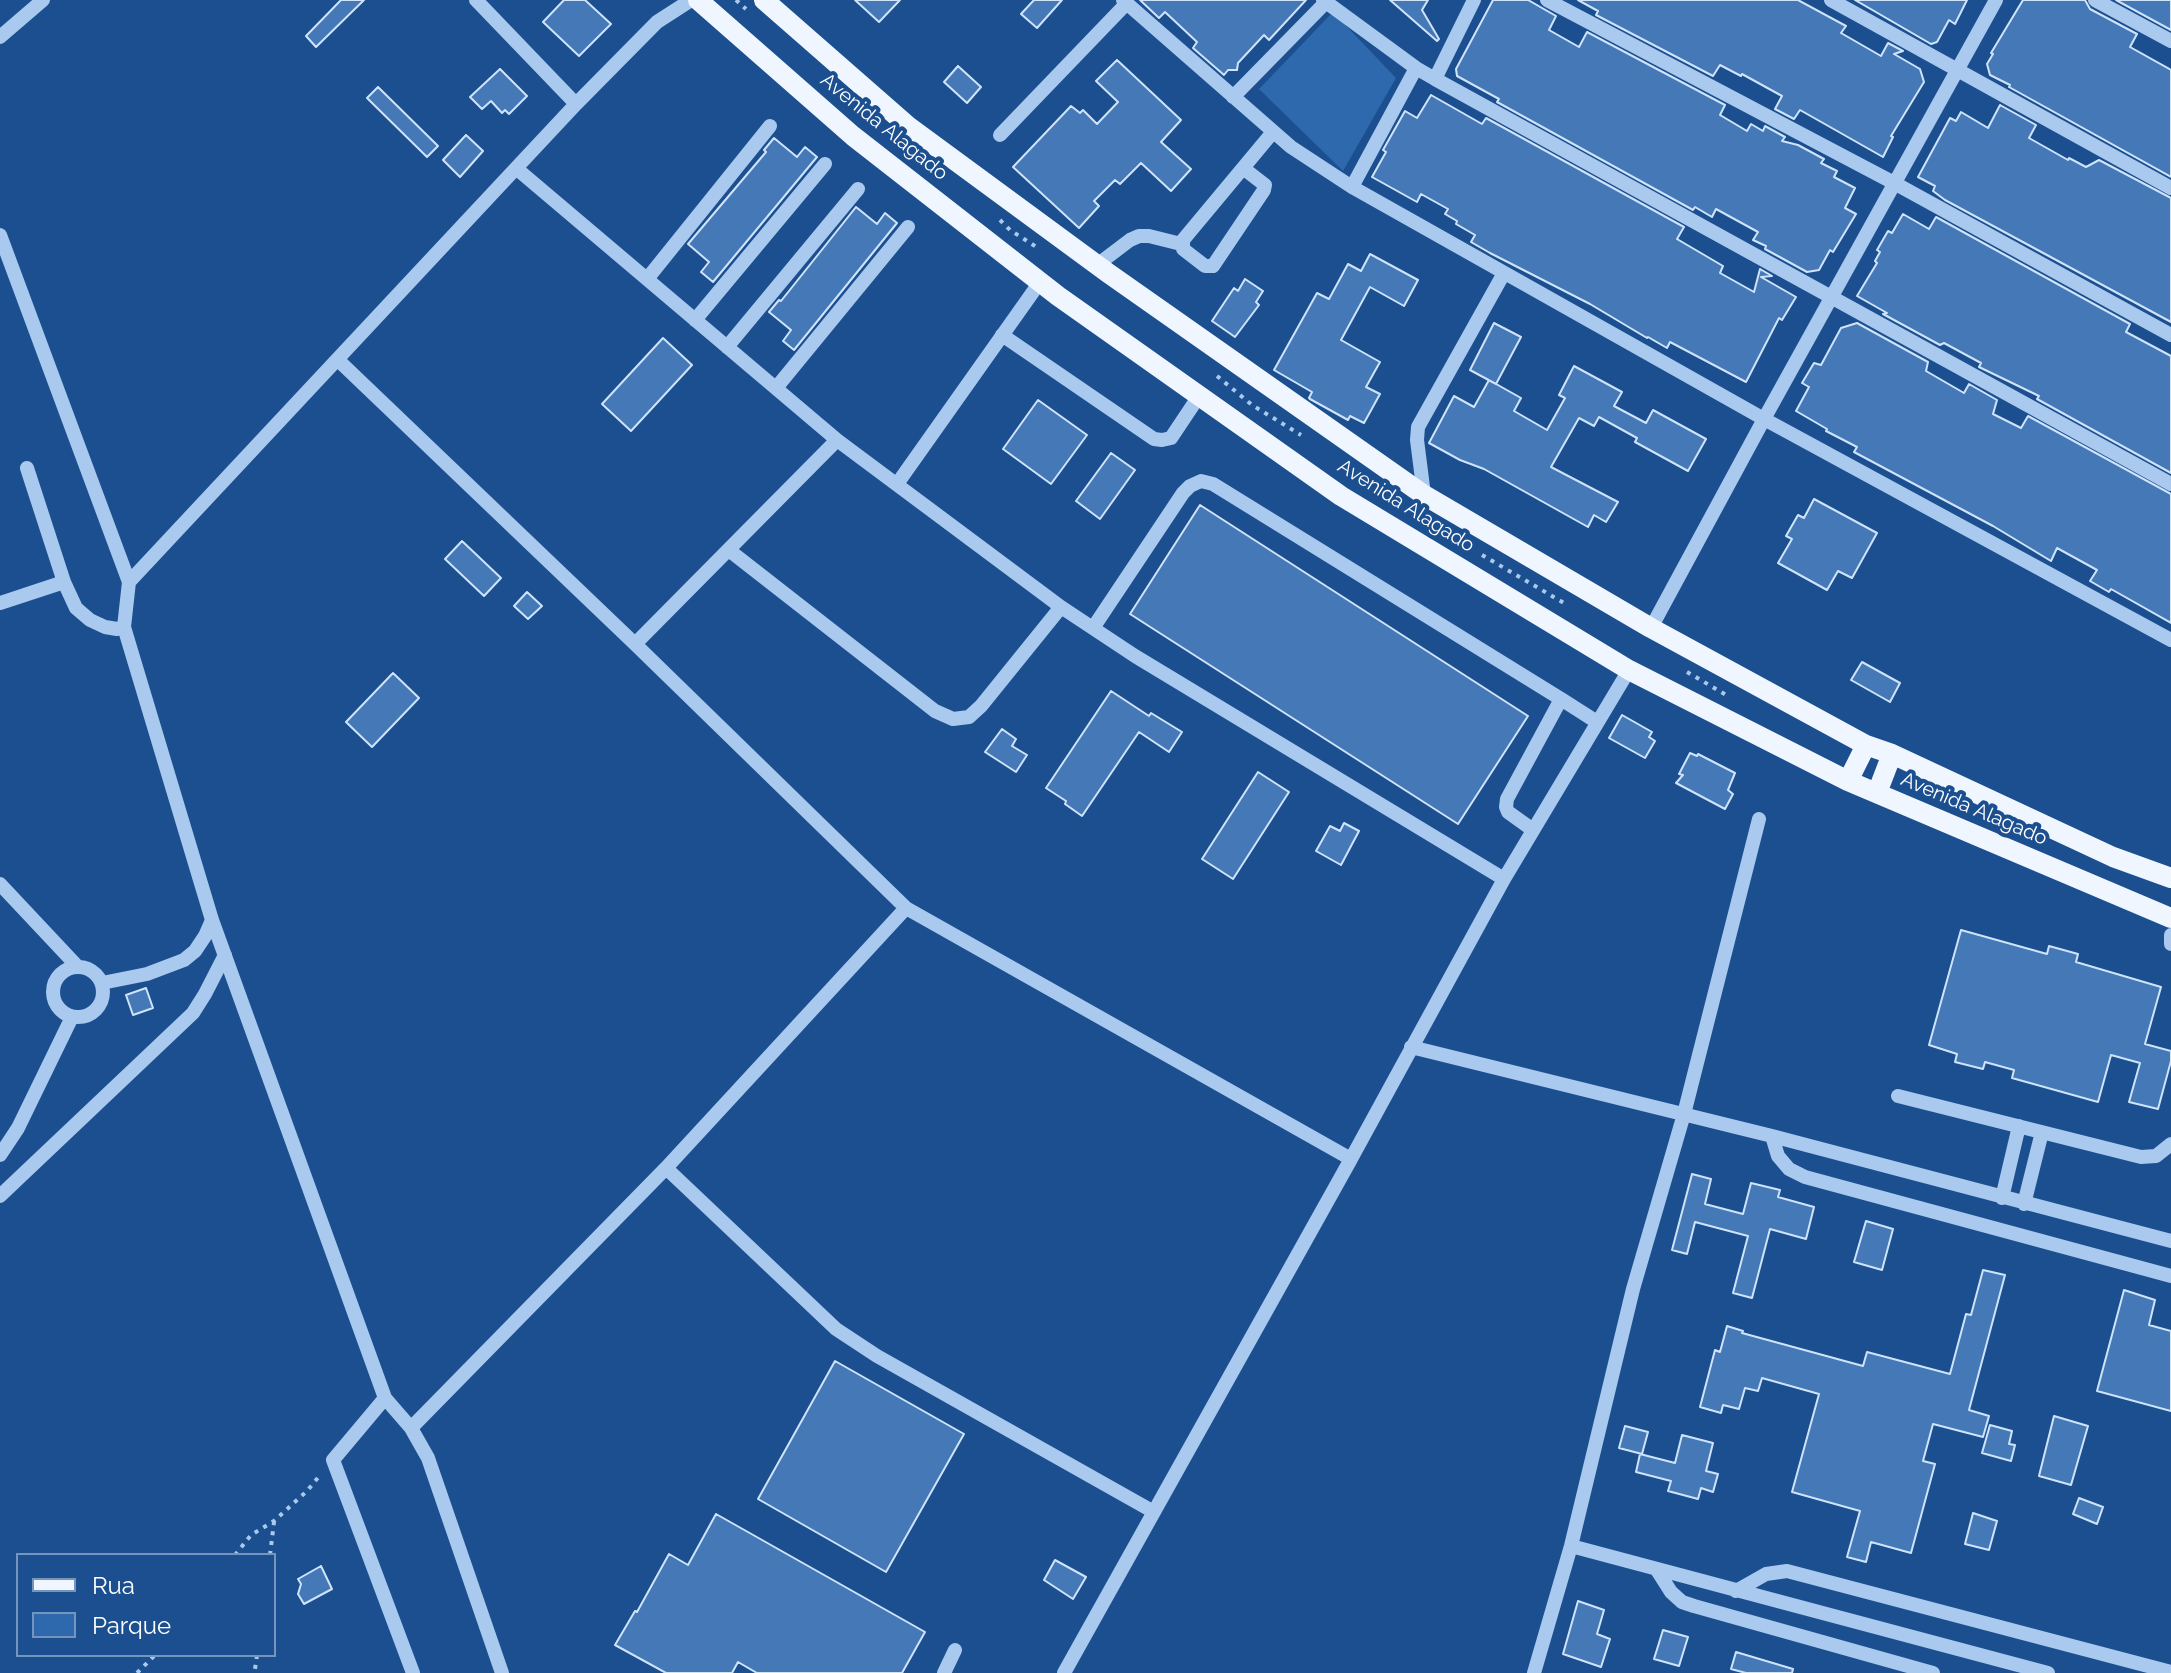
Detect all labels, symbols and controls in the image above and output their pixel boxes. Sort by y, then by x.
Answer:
street label: Avenida Alagado [816,68,952,186]
street label: Avenida Alagado [1333,454,1479,558]
street label: Avenida Alagado [1897,767,2051,851]
legend [16,1553,276,1657]
text: Rua [92,1571,135,1600]
text: Parque [92,1611,171,1640]

